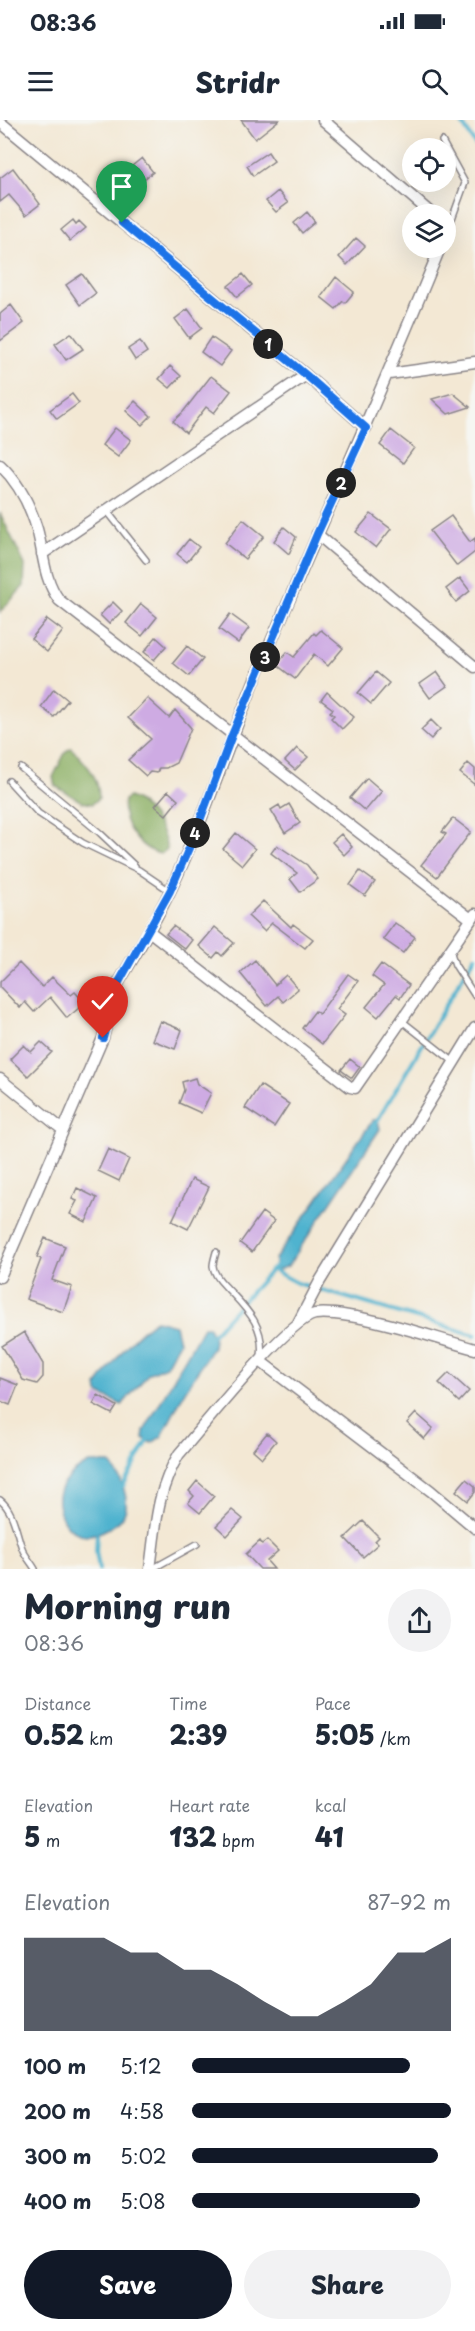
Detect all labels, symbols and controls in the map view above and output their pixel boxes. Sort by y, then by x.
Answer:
text: 08:36 [30,5,96,38]
text: Stridr [195,61,280,102]
icon: menu [24,65,57,98]
icon: search [418,65,451,98]
map controls [402,138,456,258]
button: locate [402,138,456,192]
pin [96,161,147,223]
icon: arrive [105,170,138,203]
button: layers [402,204,456,258]
pin: 1 [253,329,283,359]
text: 1 [264,332,272,356]
pin: 2 [326,468,356,498]
text: 2 [335,471,347,495]
pin: 3 [250,642,280,672]
text: 3 [260,645,270,669]
pin: 4 [180,818,210,848]
text: 4 [190,821,200,845]
pin [77,976,128,1038]
icon: check [86,985,119,1018]
text: Morning run [24,1580,231,1630]
button: share [388,1589,451,1652]
text: 08:36 [24,1628,84,1658]
text: Distance [24,1691,91,1715]
text: Time [169,1691,207,1715]
text: Pace [315,1691,351,1715]
text: 0.52 [24,1715,84,1754]
text: 2:39 [169,1715,227,1754]
text: 5:05 [315,1715,375,1754]
text: km [84,1726,113,1750]
text: /km [375,1726,411,1750]
text: Elevation [24,1793,93,1817]
text: Heart rate [169,1793,250,1817]
text: kcal [315,1793,347,1817]
text: 5 [24,1817,41,1856]
text: 132 [169,1817,217,1856]
text: 41 [315,1817,344,1856]
text: m [41,1828,60,1852]
text: bpm [217,1828,255,1852]
text: Elevation [24,1887,110,1917]
text: 87–92 m [367,1887,451,1917]
text: 100 m [24,2051,86,2081]
text: 5:12 [120,2051,162,2081]
text: 200 m [24,2096,91,2126]
text: 4:58 [120,2096,164,2126]
text: 300 m [24,2141,92,2171]
text: 5:02 [120,2141,167,2171]
text: 400 m [24,2186,92,2216]
text: 5:08 [120,2186,166,2216]
button: Save [24,2250,232,2319]
button: Share [244,2250,451,2319]

